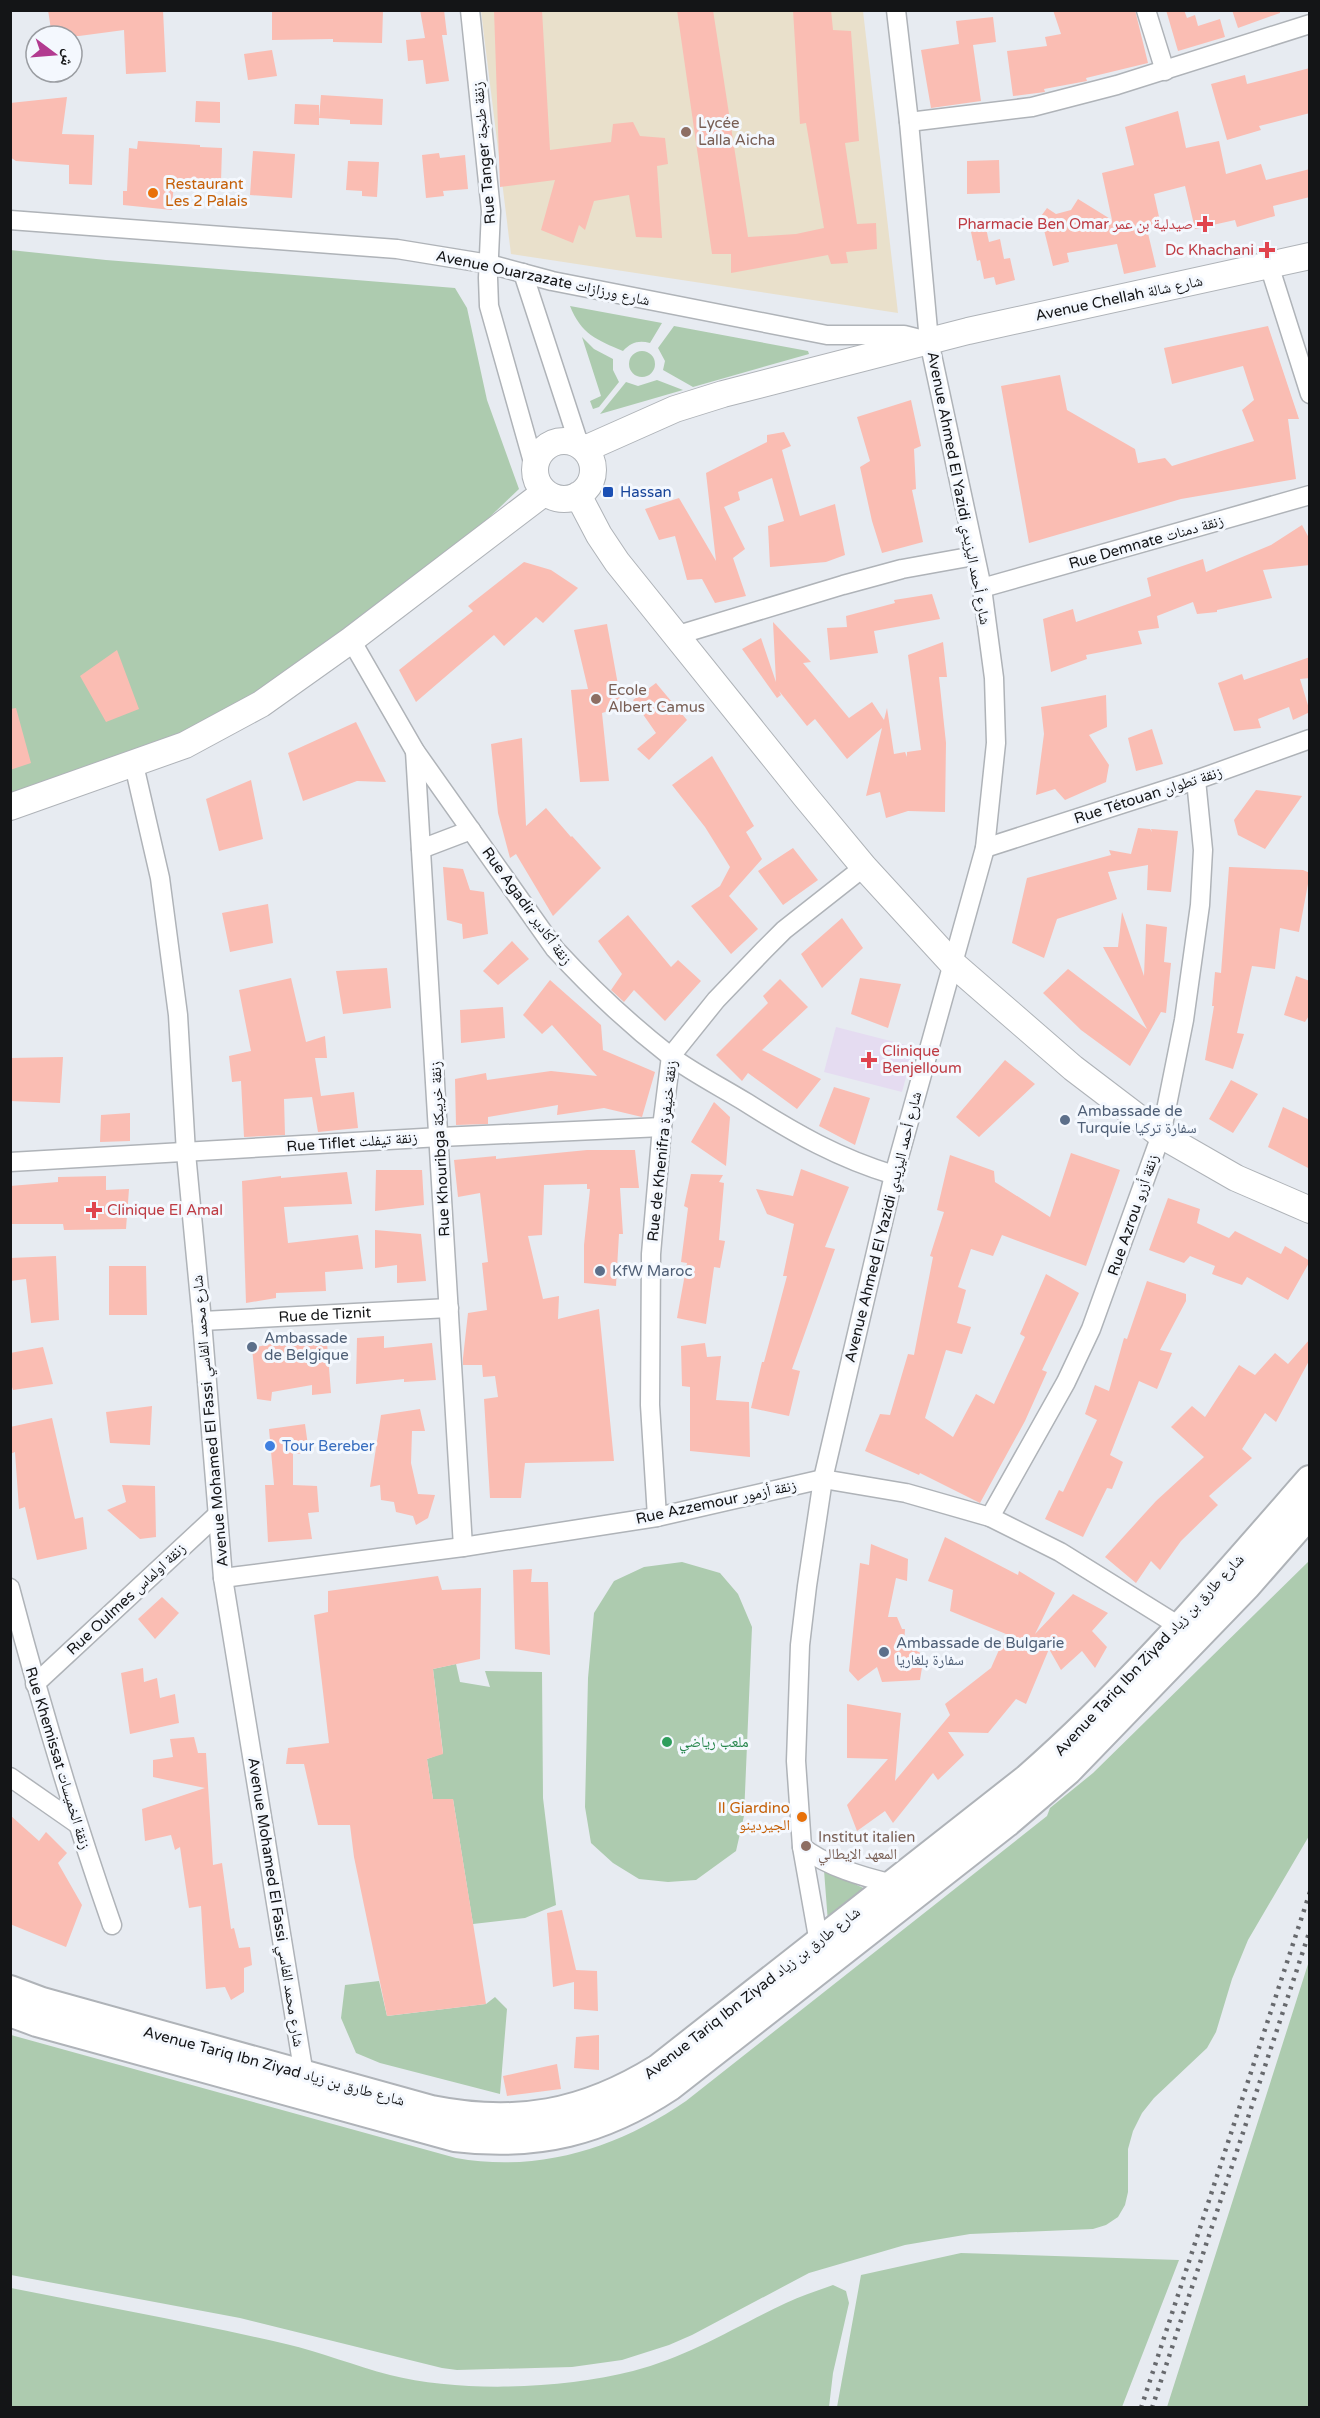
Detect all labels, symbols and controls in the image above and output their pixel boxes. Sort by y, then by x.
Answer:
north arrow [24,24,84,84]
text: ش [55,47,79,69]
street label: Rue Tanger زنقة طنجة [469,81,499,225]
place label: Lycée Lalla Aicha [698,114,775,149]
marker: Lycée Lalla Aicha [679,125,693,139]
place label: Restaurant Les 2 Palais [165,175,248,210]
marker: Restaurant Les 2 Palais [146,186,160,200]
place label: Pharmacie Ben Omar صيدلية بن عمر [957,215,1193,234]
marker: Pharmacie Ben Omar صيدلية بن عمر [1198,217,1212,231]
place label: Dc Khachani [1165,241,1254,259]
marker: Dc Khachani [1258,241,1276,259]
street label: Avenue Ouarzazate شارع ورزازات [434,247,652,310]
street label: Avenue Chellah شارع شالة [1034,271,1205,326]
street label: Avenue Ahmed El Yazidi شارع أحمد اليزيدي [921,350,994,627]
place label: Hassan [620,483,672,501]
marker: Hassan [601,485,615,499]
street label: Rue Demnate زنقة دمنات [1067,511,1226,573]
place label: Ecole Albert Camus [608,681,705,716]
marker: Ecole Albert Camus [589,692,603,706]
street label: Rue Tétouan زنقة تطوان [1072,762,1225,828]
street label: Rue Agadir زنقة أكادير [478,844,576,969]
place label: Clinique Benjelloum [882,1042,962,1077]
marker: Clinique Benjelloum [860,1051,878,1069]
street label: Rue de Khenifra زنقة خنيفرة [644,1059,680,1243]
street label: Rue Khouribga زنقة خريبكة [426,1061,454,1237]
street label: Avenue Ahmed El Yazidi شارع أحمد اليزيدي [841,1090,928,1365]
place label: Ambassade de Turquie سفارة تركيا [1077,1102,1197,1137]
marker: Ambassade de Turquie سفارة تركيا [1058,1113,1072,1127]
street label: Rue Tiflet زنقة تيفلت [286,1128,418,1156]
street label: Rue Azrou زنقة أزرو [1104,1152,1162,1278]
marker: Clinique El Amal [85,1201,103,1219]
place label: Clinique El Amal [107,1201,223,1219]
place label: KfW Maroc [612,1262,692,1280]
marker: KfW Maroc [593,1264,607,1278]
street label: Avenue Mohamed El Fassi شارع محمد الفاسي [188,1274,235,1568]
street label: Rue de Tiznit [278,1303,372,1326]
place label: Ambassade de Belgique [264,1329,349,1364]
marker: Ambassade de Belgique [245,1340,259,1354]
place label: Tour Bereber [282,1437,375,1455]
marker: Tour Bereber [263,1439,277,1453]
street label: Rue Azzemour زنقة أزمور [634,1476,798,1528]
street label: Rue Oulmes زنقة اولماس [63,1539,190,1659]
street label: Avenue Tariq Ibn Ziyad شارع طارق بن زياد [1050,1550,1248,1760]
place label: Ambassade de Bulgarie سفارة بلغاريا [896,1634,1064,1669]
marker: Ambassade de Bulgarie سفارة بلغاريا [877,1645,891,1659]
street label: Rue Khemissat زنقة الخميسات [22,1665,94,1852]
place label: ملعب رياضي [679,1733,749,1754]
marker: ملعب رياضي [660,1735,674,1749]
street label: Avenue Mohamed El Fassi شارع محمد الفاسي [241,1756,308,2049]
place label: Il Giardino الجيردينو [718,1799,790,1834]
marker: Il Giardino الجيردينو [795,1810,809,1824]
place label: Institut italien المعهد الإيطالي [818,1828,915,1866]
marker: Institut italien المعهد الإيطالي [799,1839,813,1853]
street label: Avenue Tariq Ibn Ziyad شارع طارق بن زياد [640,1903,865,2084]
street label: Avenue Tariq Ibn Ziyad شارع طارق بن زياد [141,2022,407,2111]

